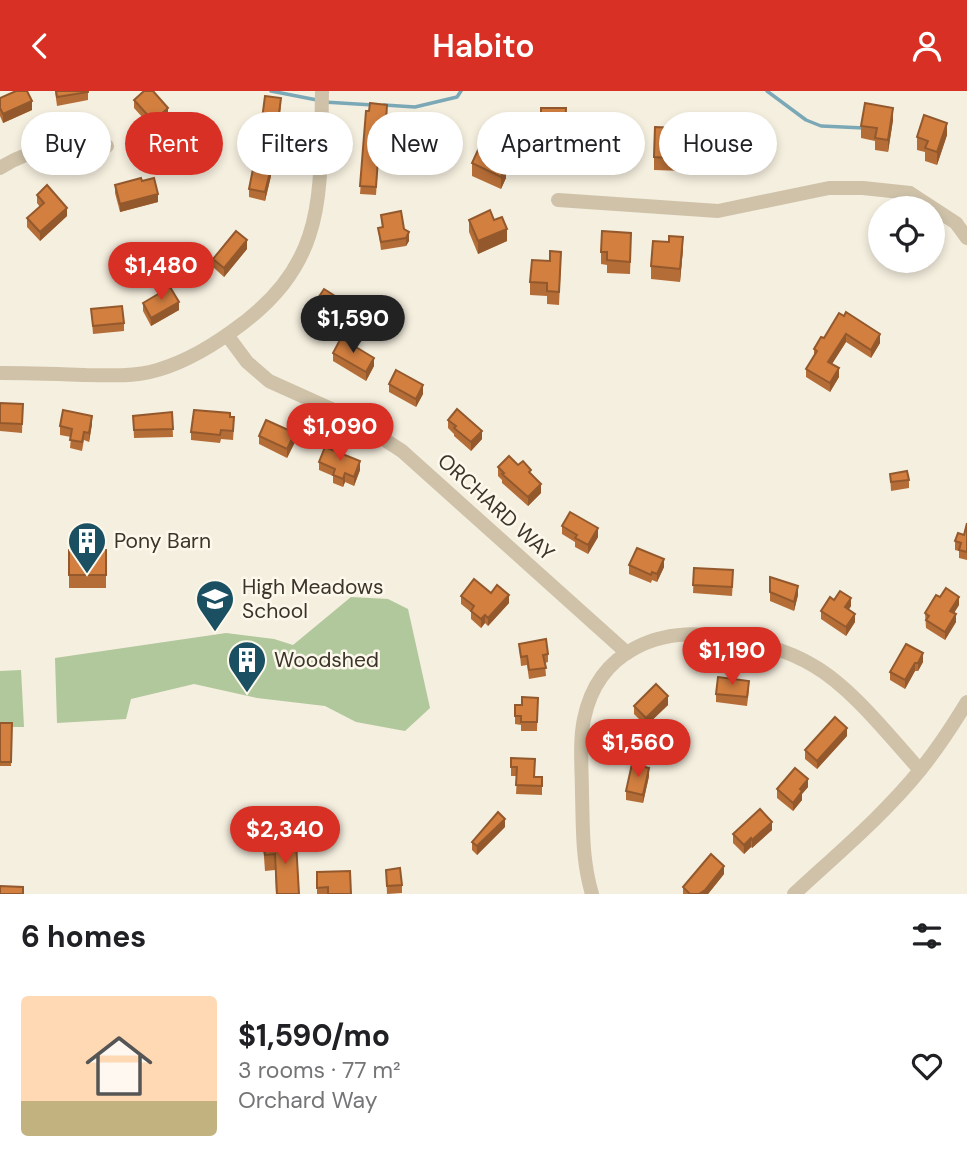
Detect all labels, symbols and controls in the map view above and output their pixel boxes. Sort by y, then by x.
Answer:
text: Habito [432,25,535,67]
icon: back [21,27,59,65]
icon: person [908,27,946,65]
chip: Buy [21,112,111,175]
chip: Rent [125,112,223,175]
chip: Filters [237,112,353,175]
chip: New [367,112,463,175]
chip: Apartment [477,112,645,175]
chip: House [659,112,777,175]
map controls [868,196,945,273]
button: locate [868,196,945,273]
pin: $1,480 [104,243,218,302]
text: $1,480 [124,250,198,280]
pin: $1,590 [296,295,410,355]
text: $1,590 [317,303,389,333]
pin: $1,090 [283,403,397,463]
text: $1,090 [303,411,377,441]
street label: ORCHARD WAY [432,447,560,567]
building icon: Pony Barn [66,520,108,575]
place label: Pony Barn [114,527,211,555]
place label: High Meadows School [242,573,384,625]
school or university icon: High Meadows School [194,578,236,633]
pin: $1,190 [675,627,789,687]
text: $1,190 [698,635,766,665]
building icon: Woodshed [226,639,268,694]
place label: Woodshed [274,646,379,674]
pin: $1,560 [581,719,695,779]
text: $1,560 [601,727,675,757]
pin: $2,340 [228,807,342,866]
text: $2,340 [246,814,324,844]
text: 6 homes [21,917,146,956]
icon: filters [908,917,946,955]
text: $1,590/mo [238,1016,390,1055]
icon: home [77,1024,161,1108]
icon: heart [908,1047,946,1085]
text: 3 rooms · 77 m² [238,1055,401,1085]
text: Orchard Way [238,1085,377,1115]

